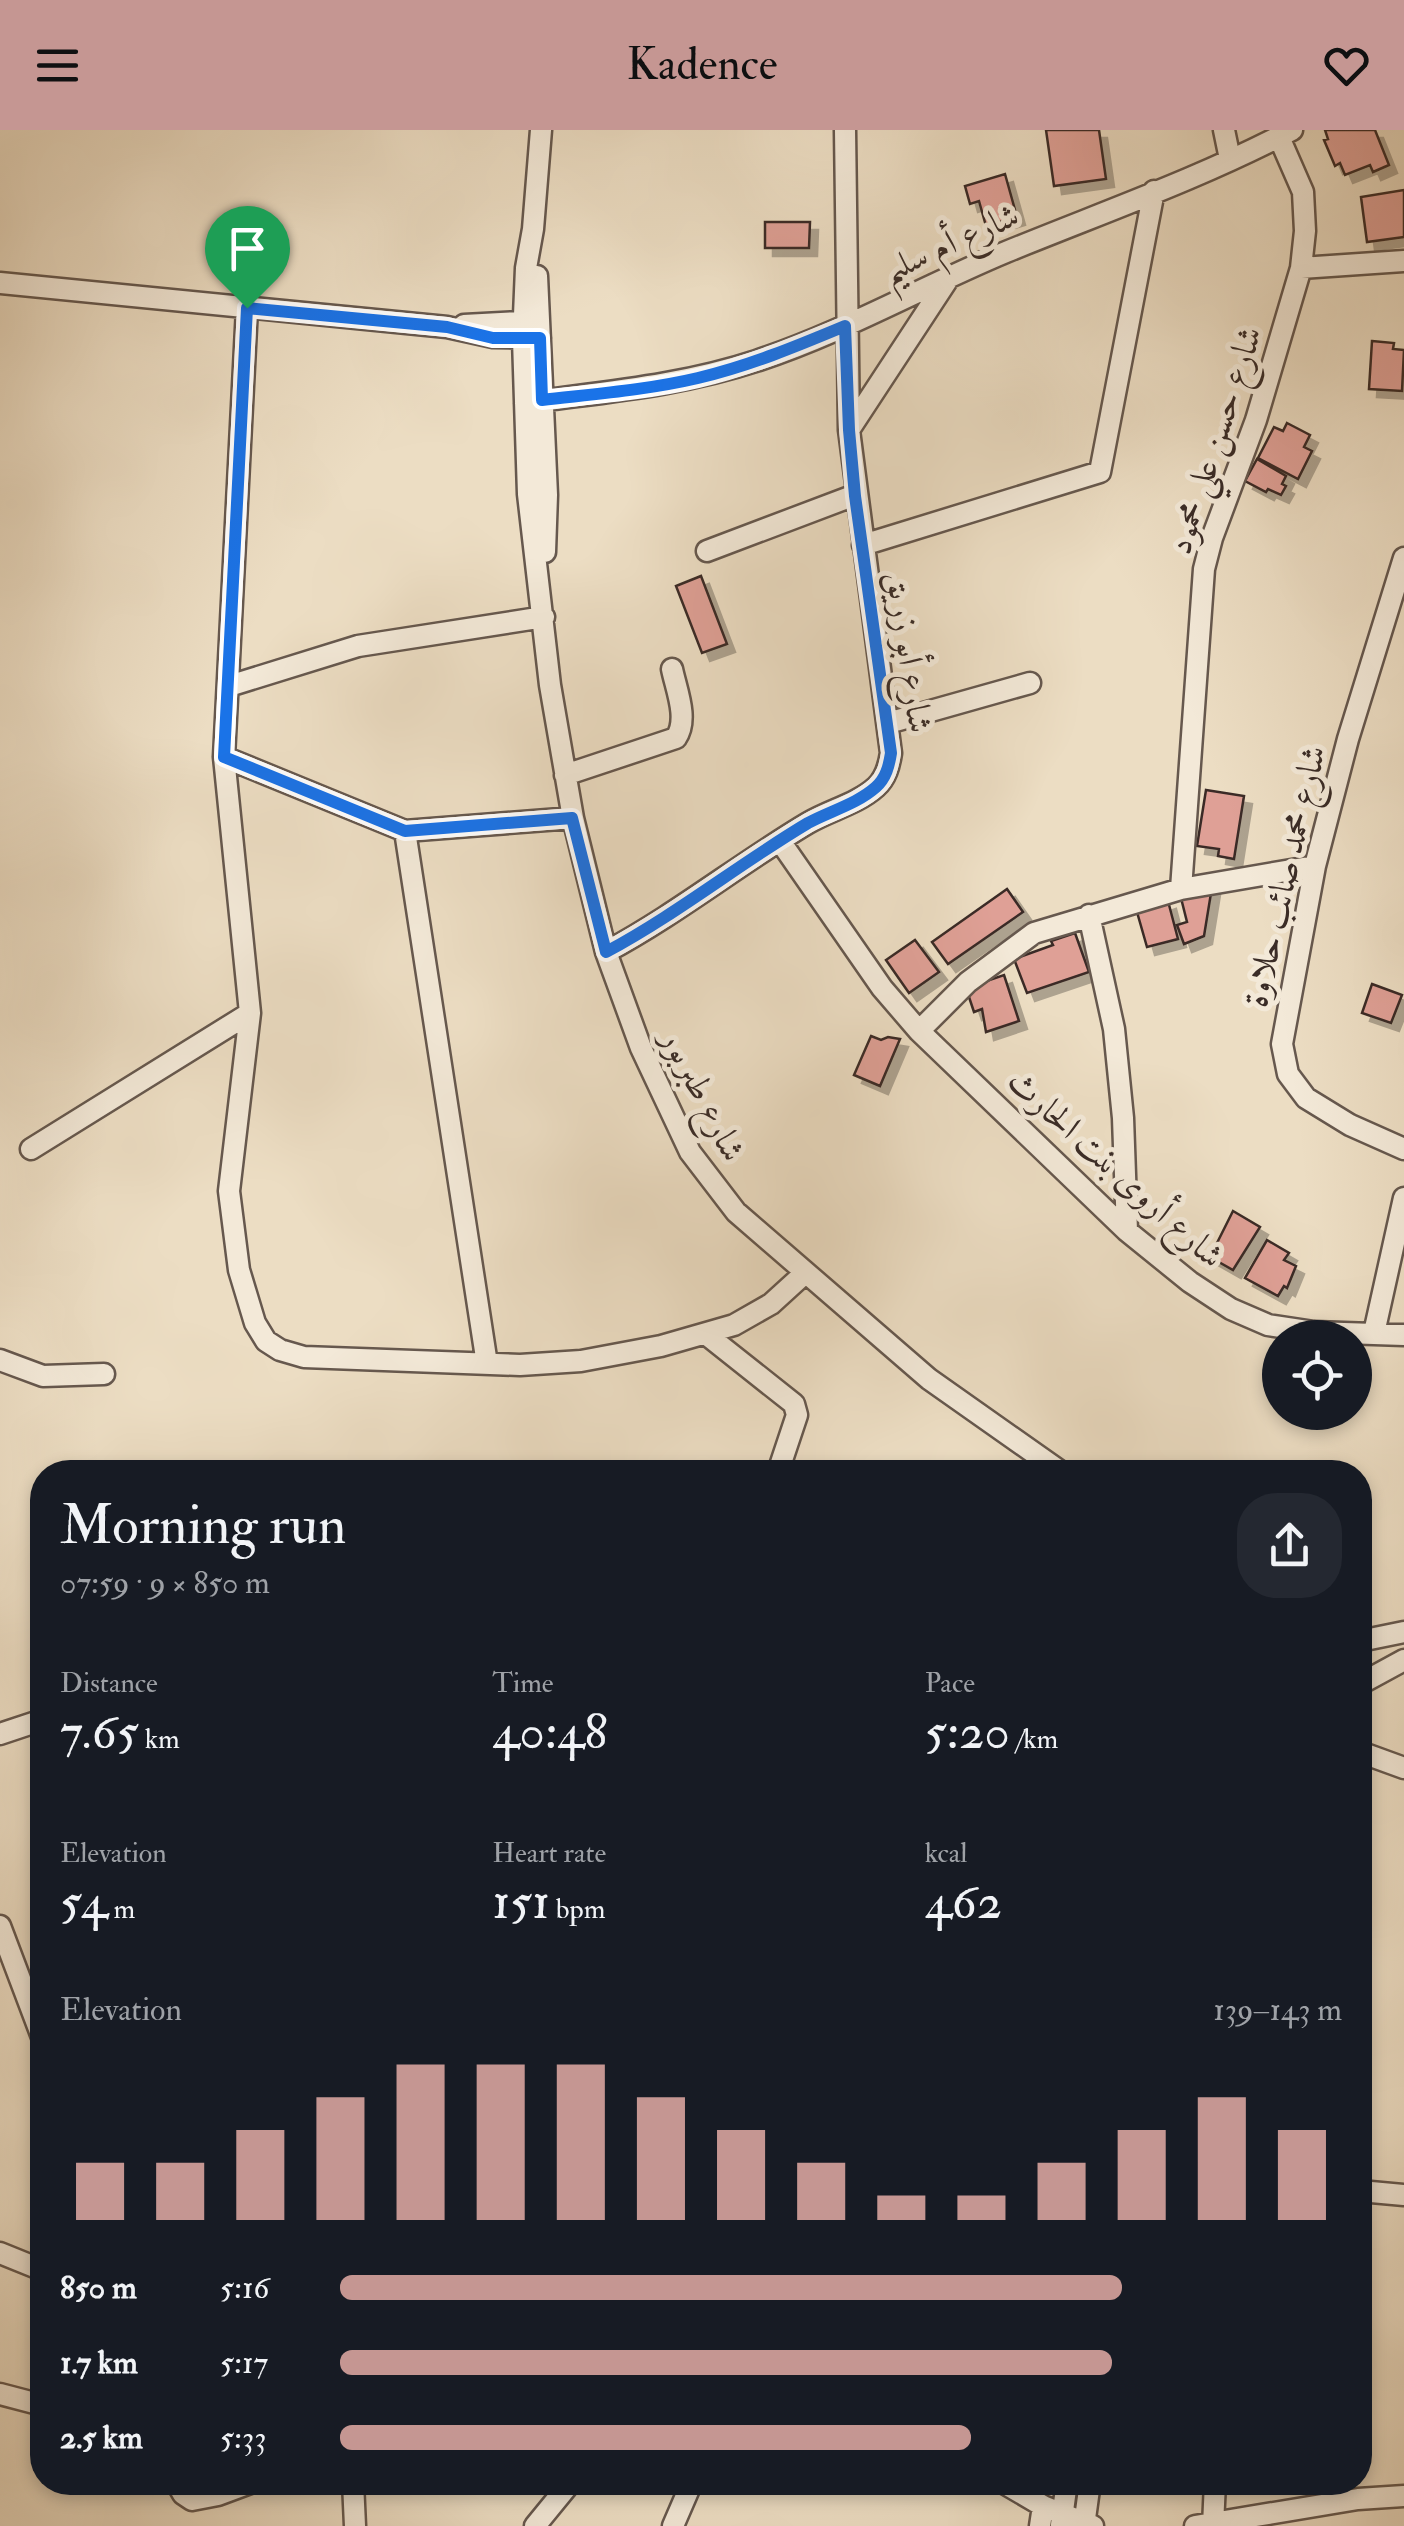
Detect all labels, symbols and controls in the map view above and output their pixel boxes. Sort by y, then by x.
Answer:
text: Kadence [627,37,777,93]
icon: menu [30,38,85,93]
icon: heart [1319,38,1374,93]
street label: شارع أم سليم [874,190,1031,304]
pin [205,206,290,309]
icon: arrive [220,221,275,276]
street label: شارع حسن علي محمود [1157,321,1282,563]
street label: شارع أبو زريق [870,568,945,737]
street label: شارع محمد صائب حلاوة [1233,741,1342,1013]
street label: شارع طبربور [644,1019,755,1172]
street label: شارع أروى بنت الحارث [994,1057,1235,1282]
map controls [1262,1320,1372,1430]
button: locate [1262,1320,1372,1430]
text: Morning run [60,1491,346,1560]
button: share [1237,1493,1342,1598]
text: 07:59 · 9 × 850 m [60,1563,270,1603]
text: Distance [60,1666,158,1701]
text: Time [492,1666,554,1701]
text: Pace [925,1666,975,1701]
text: 7.65 [60,1701,139,1764]
text: 40:48 [492,1701,608,1764]
text: 5:20 [925,1701,1010,1764]
text: km [139,1722,180,1757]
text: /km [1010,1722,1058,1757]
text: Elevation [60,1836,167,1871]
text: Heart rate [492,1836,606,1871]
text: kcal [925,1836,968,1871]
text: 54 [60,1871,108,1934]
text: 151 [492,1871,550,1934]
text: 462 [925,1871,1002,1934]
text: m [108,1892,135,1927]
text: bpm [550,1892,605,1927]
text: Elevation [60,1990,182,2030]
text: 139–143 m [1213,1990,1342,2030]
text: 850 m [60,2268,137,2308]
text: 5:16 [220,2268,269,2308]
text: 1.7 km [60,2343,138,2383]
text: 5:17 [220,2343,268,2383]
text: 2.5 km [60,2418,143,2458]
text: 5:33 [220,2418,267,2458]

